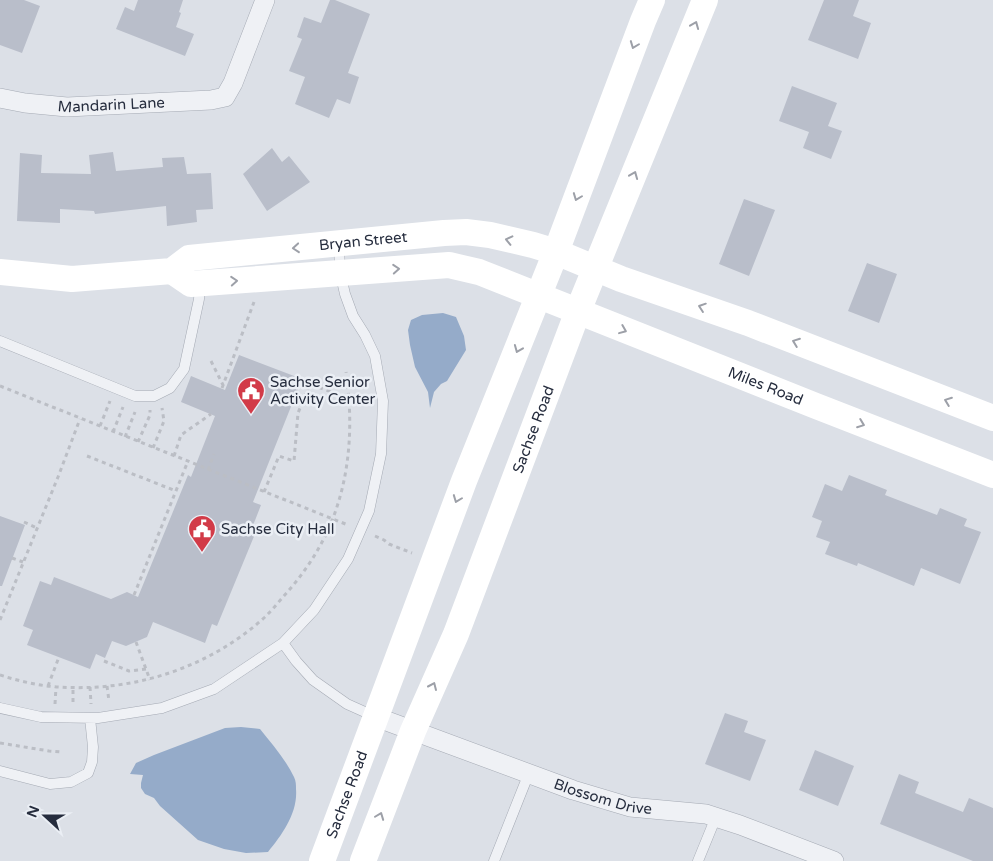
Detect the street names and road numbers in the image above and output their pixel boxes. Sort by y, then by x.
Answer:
street label: Mandarin Lane [57,93,165,116]
street label: Bryan Street [318,228,408,254]
street label: Miles Road [726,363,806,409]
street label: Sachse Road [509,383,558,476]
street label: Sachse Road [322,748,371,841]
street label: Blossom Drive [551,775,653,818]

